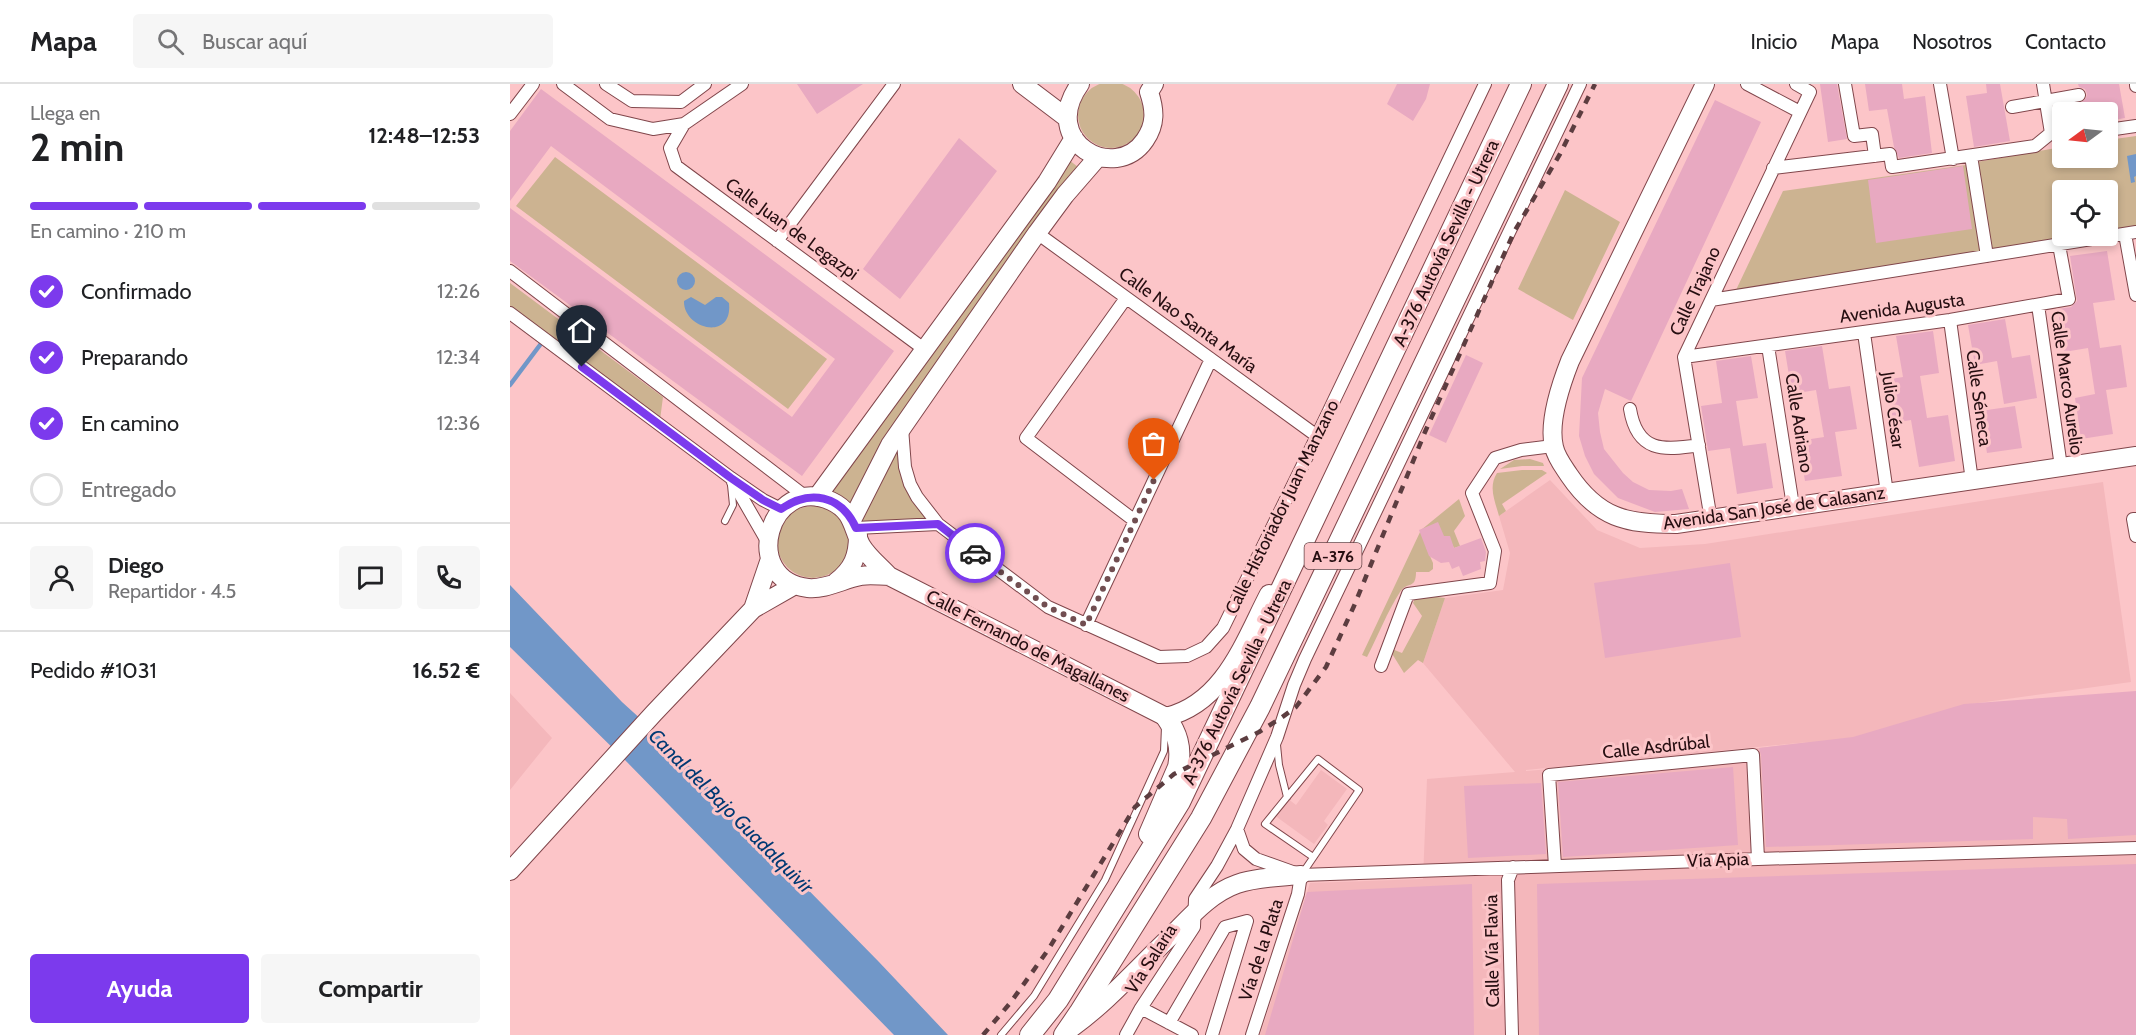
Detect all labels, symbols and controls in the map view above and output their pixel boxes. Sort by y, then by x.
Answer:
search box [133,14,553,68]
text: Mapa [30,24,97,58]
icon: search [154,25,187,58]
text: Buscar aquí [202,28,307,55]
text: Inicio [1750,29,1797,54]
text: Mapa [1830,29,1879,54]
text: Nosotros [1912,29,1992,54]
text: Contacto [2025,29,2106,54]
text: Llega en [30,101,100,125]
north arrow [2052,102,2118,168]
map controls [2052,102,2118,246]
text: 12:48–12:53 [368,122,480,149]
text: 2 min [30,123,124,171]
street label: A-376 Autovía Sevilla - Utrera [1388,136,1504,350]
street label: Calle Juan de Legazpi [721,173,863,285]
button: locate [2052,180,2118,246]
text: En camino · 210 m [30,219,186,243]
street label: Calle Trajano [1665,243,1725,339]
street label: Calle Nao Santa María [1115,262,1262,378]
icon: check [30,275,63,308]
text: Confirmado [81,278,192,305]
text: 12:26 [437,279,480,303]
street label: Avenida Augusta [1838,288,1966,328]
pin [556,305,607,367]
street label: Calle Marco Aurelio [2046,310,2088,456]
icon: home [565,314,598,347]
icon: check [30,341,63,374]
text: Preparando [81,344,188,371]
text: 12:34 [436,345,480,369]
street label: Calle Séneca [1961,348,1997,448]
street label: Julio César [1877,369,1909,450]
street label: Calle Adriano [1780,372,1818,474]
street label: Calle Historiador Juan Manzano [1220,396,1344,618]
icon: check [30,407,63,440]
text: En camino [81,410,179,437]
text: 12:36 [437,411,480,435]
pin [1128,418,1179,480]
icon: bag [1137,427,1170,460]
text: Entregado [81,476,176,503]
street label: Avenida San José de Calasanz [1662,481,1887,534]
courier [945,523,1005,583]
icon: car [959,537,992,570]
road number: A-376 [1304,543,1362,569]
button: person [30,546,93,609]
button: chat [339,546,402,609]
button: phone [417,546,480,609]
text: Diego [108,552,164,579]
street label: A-376 Autovía Sevilla - Utrera [1178,575,1296,788]
text: Repartidor · 4.5 [108,579,236,603]
street label: Calle Fernando de Magallanes [923,585,1133,707]
text: Pedido #1031 [30,657,157,684]
text: 16.52 € [412,657,480,684]
water label: Canal del Bajo Guadalquivir [644,724,819,899]
street label: Calle Asdrúbal [1601,730,1712,764]
street label: Vía Apia [1687,848,1750,872]
street label: Calle Vía Flavia [1480,894,1504,1008]
street label: Vía de la Plata [1234,896,1288,1004]
street label: Vía Salaria [1120,920,1182,998]
button: Ayuda [30,954,249,1023]
button: Compartir [261,954,480,1023]

